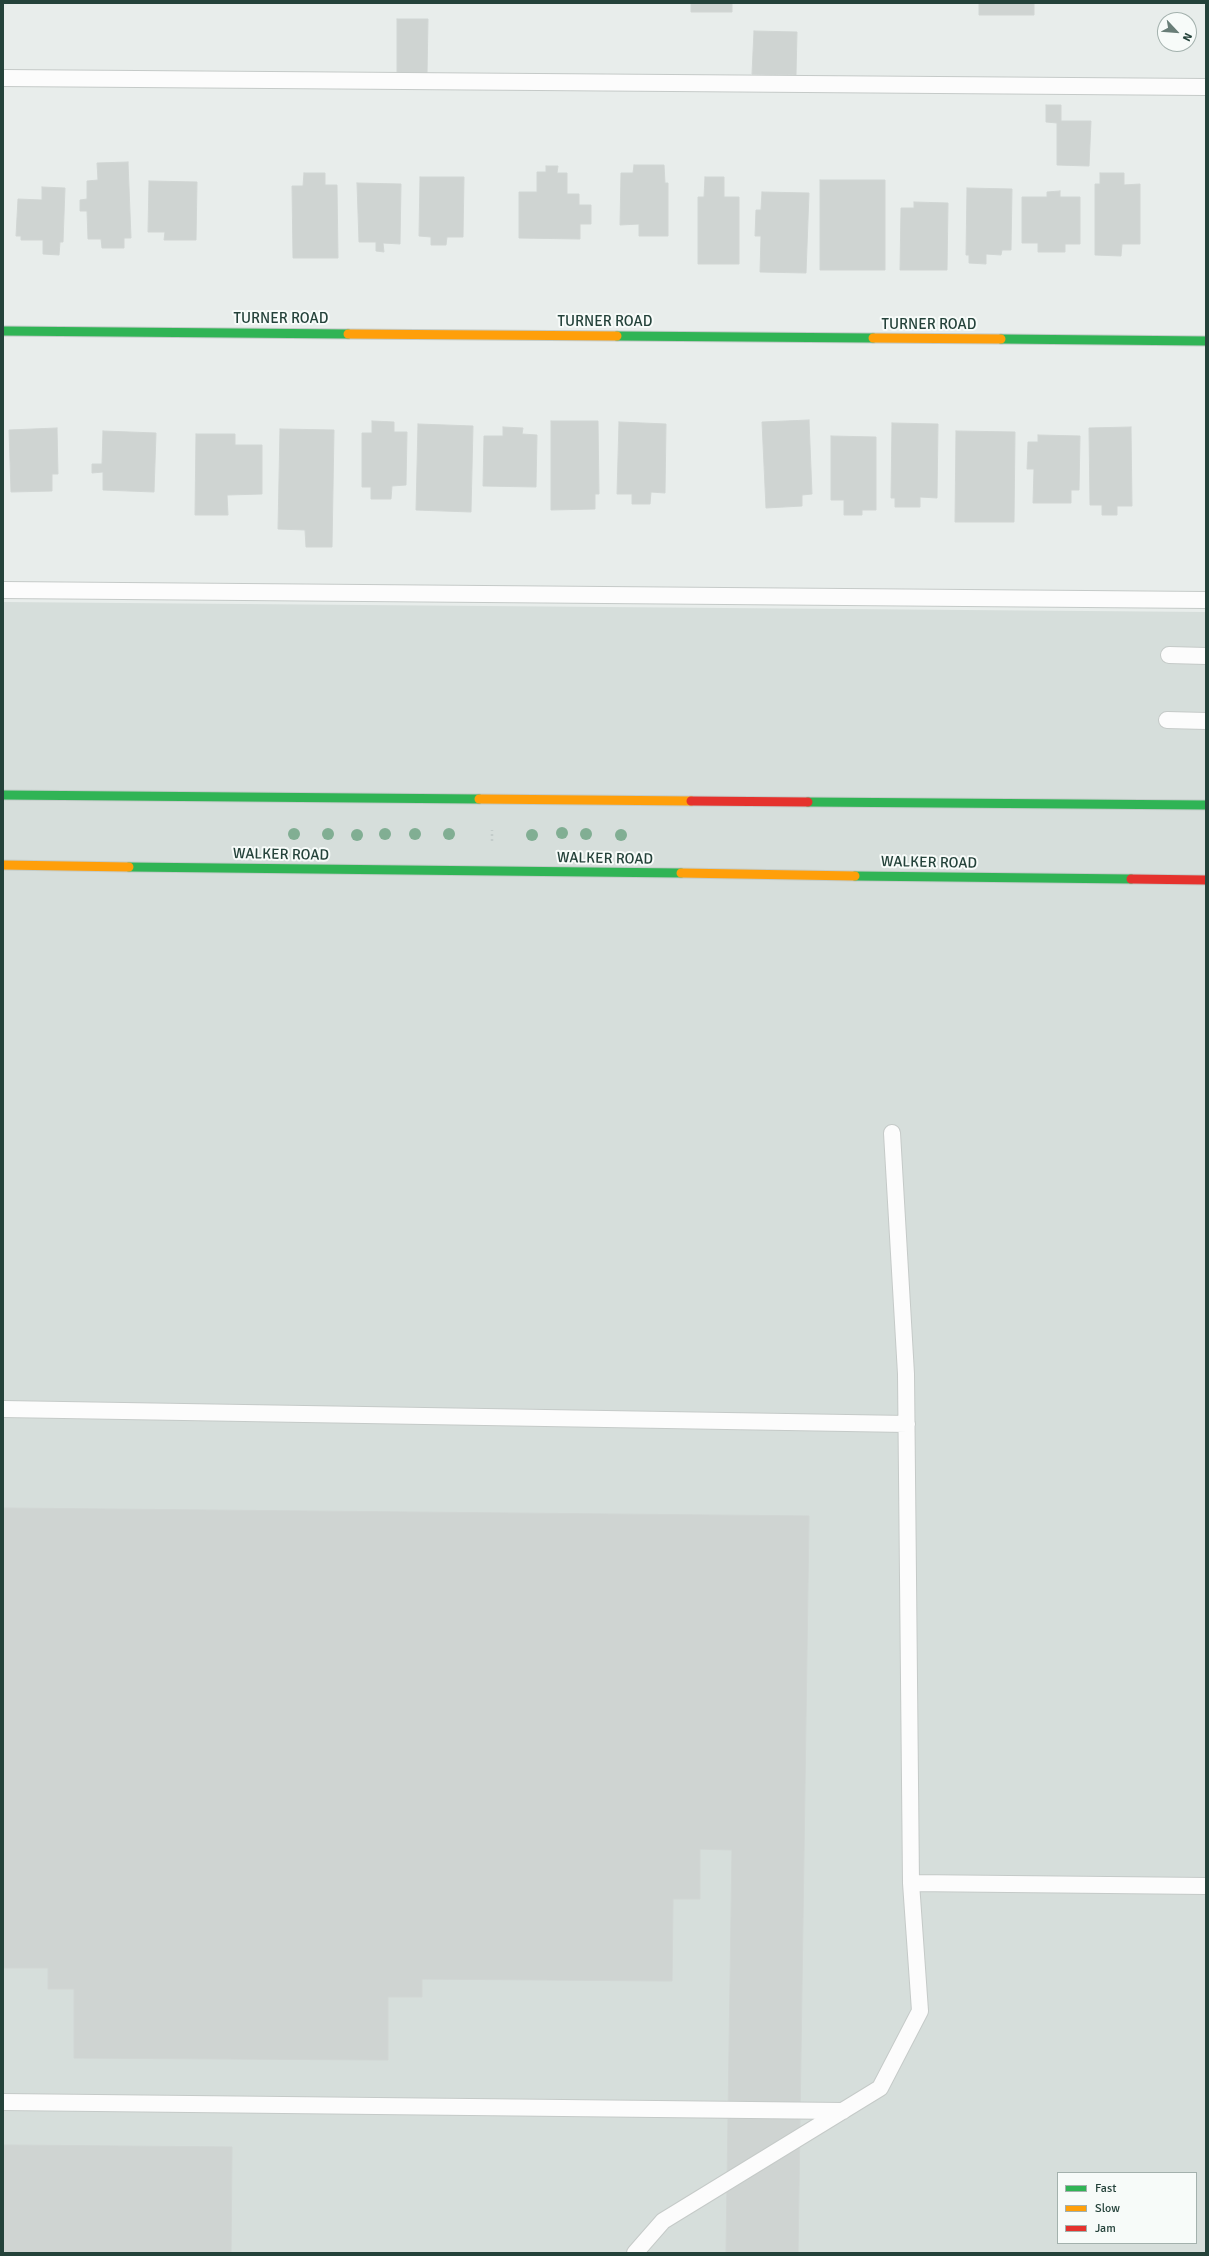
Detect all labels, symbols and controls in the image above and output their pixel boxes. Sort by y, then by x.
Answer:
north arrow [1157,12,1197,52]
text: N [1180,31,1195,43]
street label: TURNER ROAD [234,310,328,328]
street label: TURNER ROAD [558,313,652,331]
street label: TURNER ROAD [882,316,976,334]
street label: WALKER ROAD [233,845,329,865]
street label: WALKER ROAD [557,849,653,869]
street label: WALKER ROAD [881,853,977,873]
legend [1057,2172,1197,2244]
text: Fast [1095,2181,1116,2196]
text: Slow [1095,2201,1120,2216]
text: Jam [1095,2221,1116,2236]

